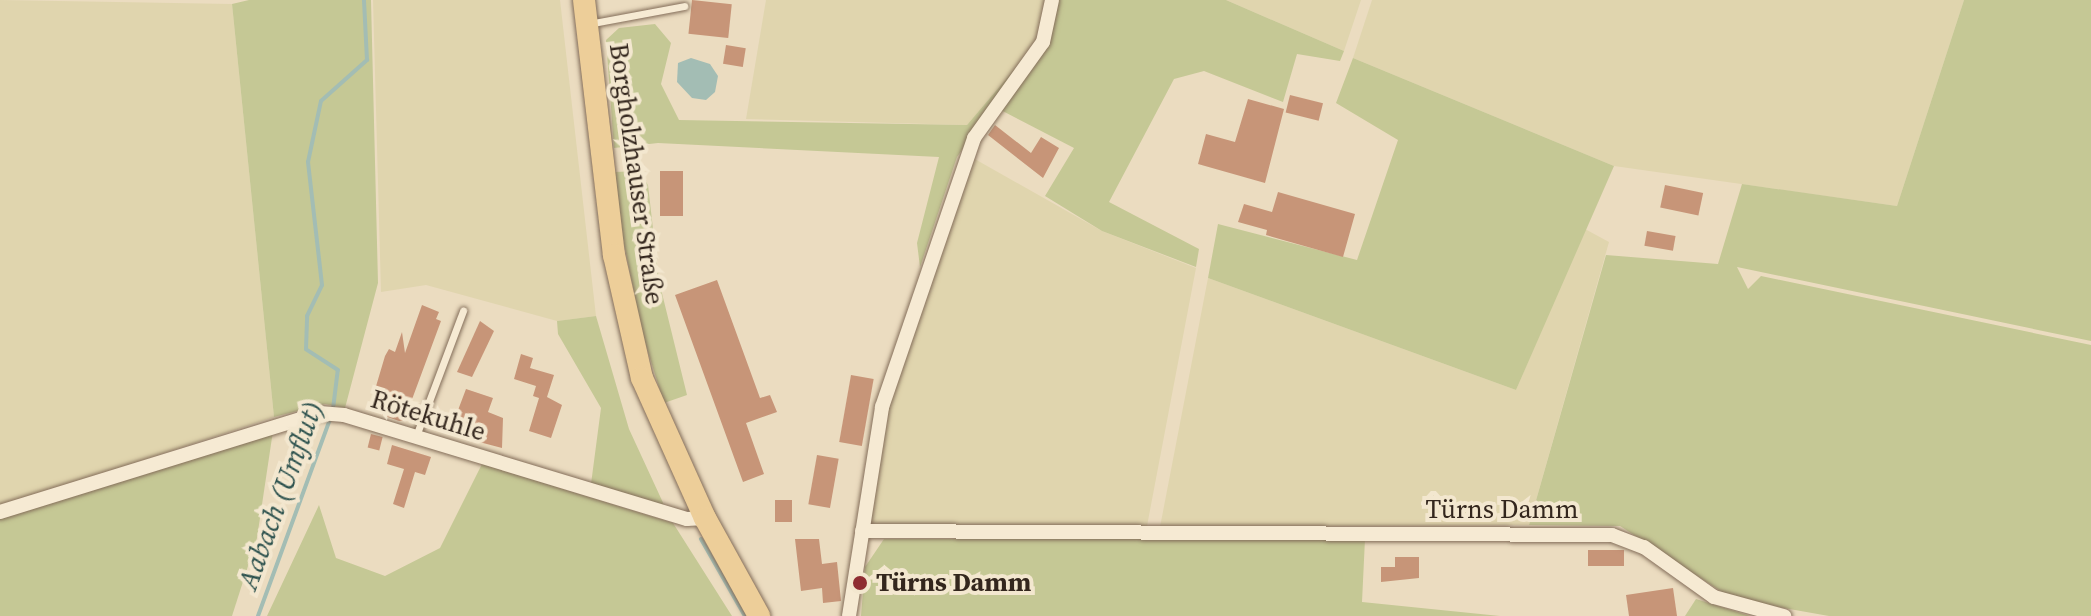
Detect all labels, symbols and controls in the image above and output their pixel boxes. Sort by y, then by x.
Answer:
street label: Borgholzhauser Straße [602,41,670,307]
street label: Rötekuhle [367,384,489,448]
water label: Aabach (Umflut) [230,396,330,594]
street label: Türns Damm [1426,494,1578,526]
place label: Türns Damm [876,567,1031,599]
marker: Türns Damm [851,574,869,592]

